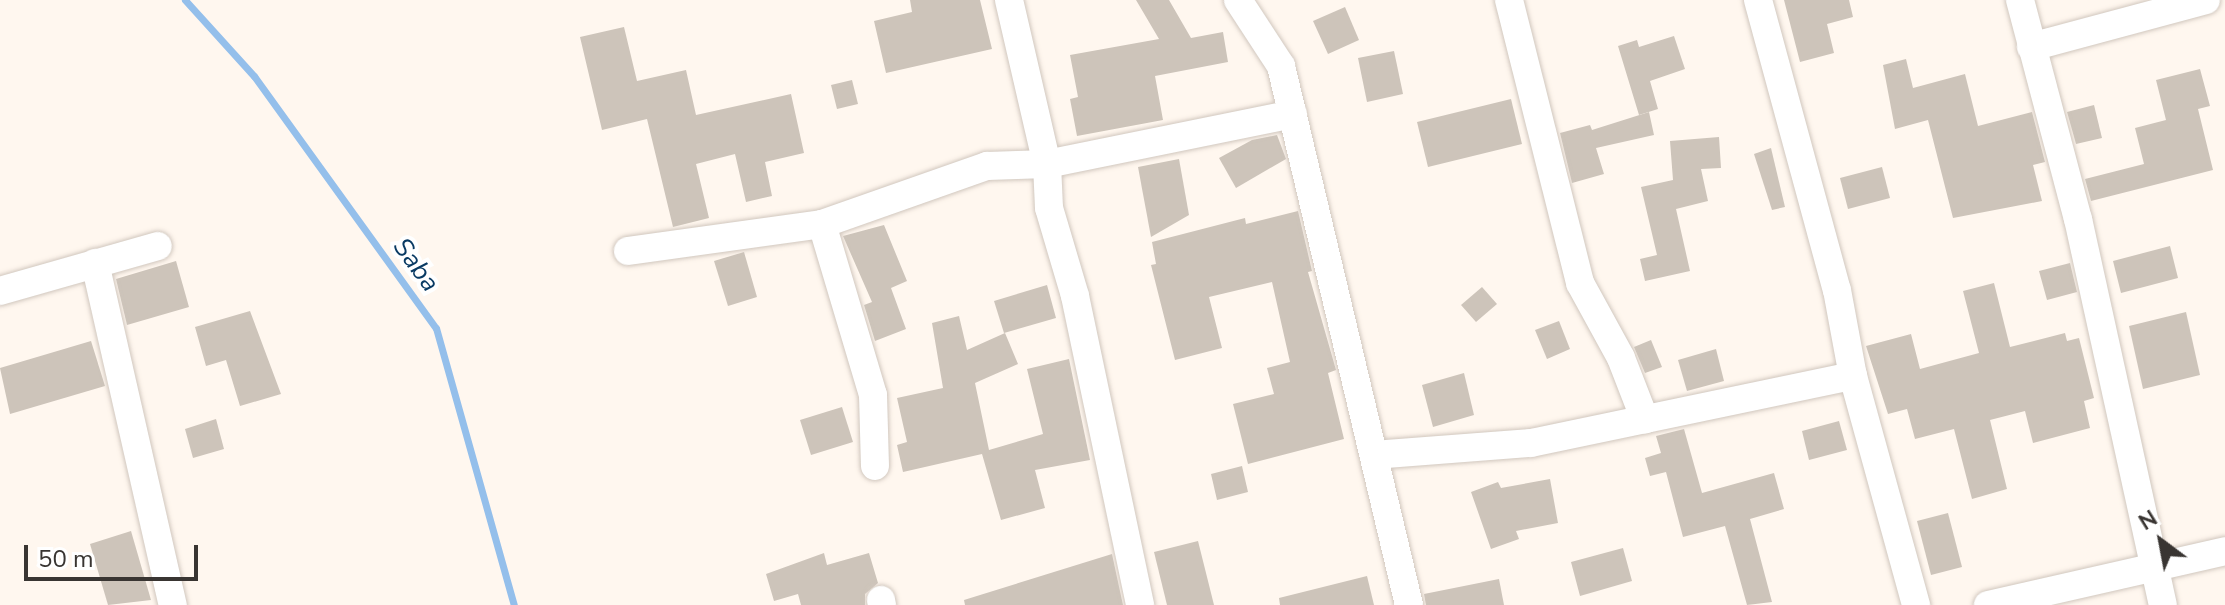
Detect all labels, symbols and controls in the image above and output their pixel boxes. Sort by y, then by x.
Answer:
water label: Saba [386,232,446,298]
north arrow [2121,501,2201,581]
text: N [2133,504,2163,538]
scale bar [28,529,202,579]
text: 50 m [38,543,94,575]

